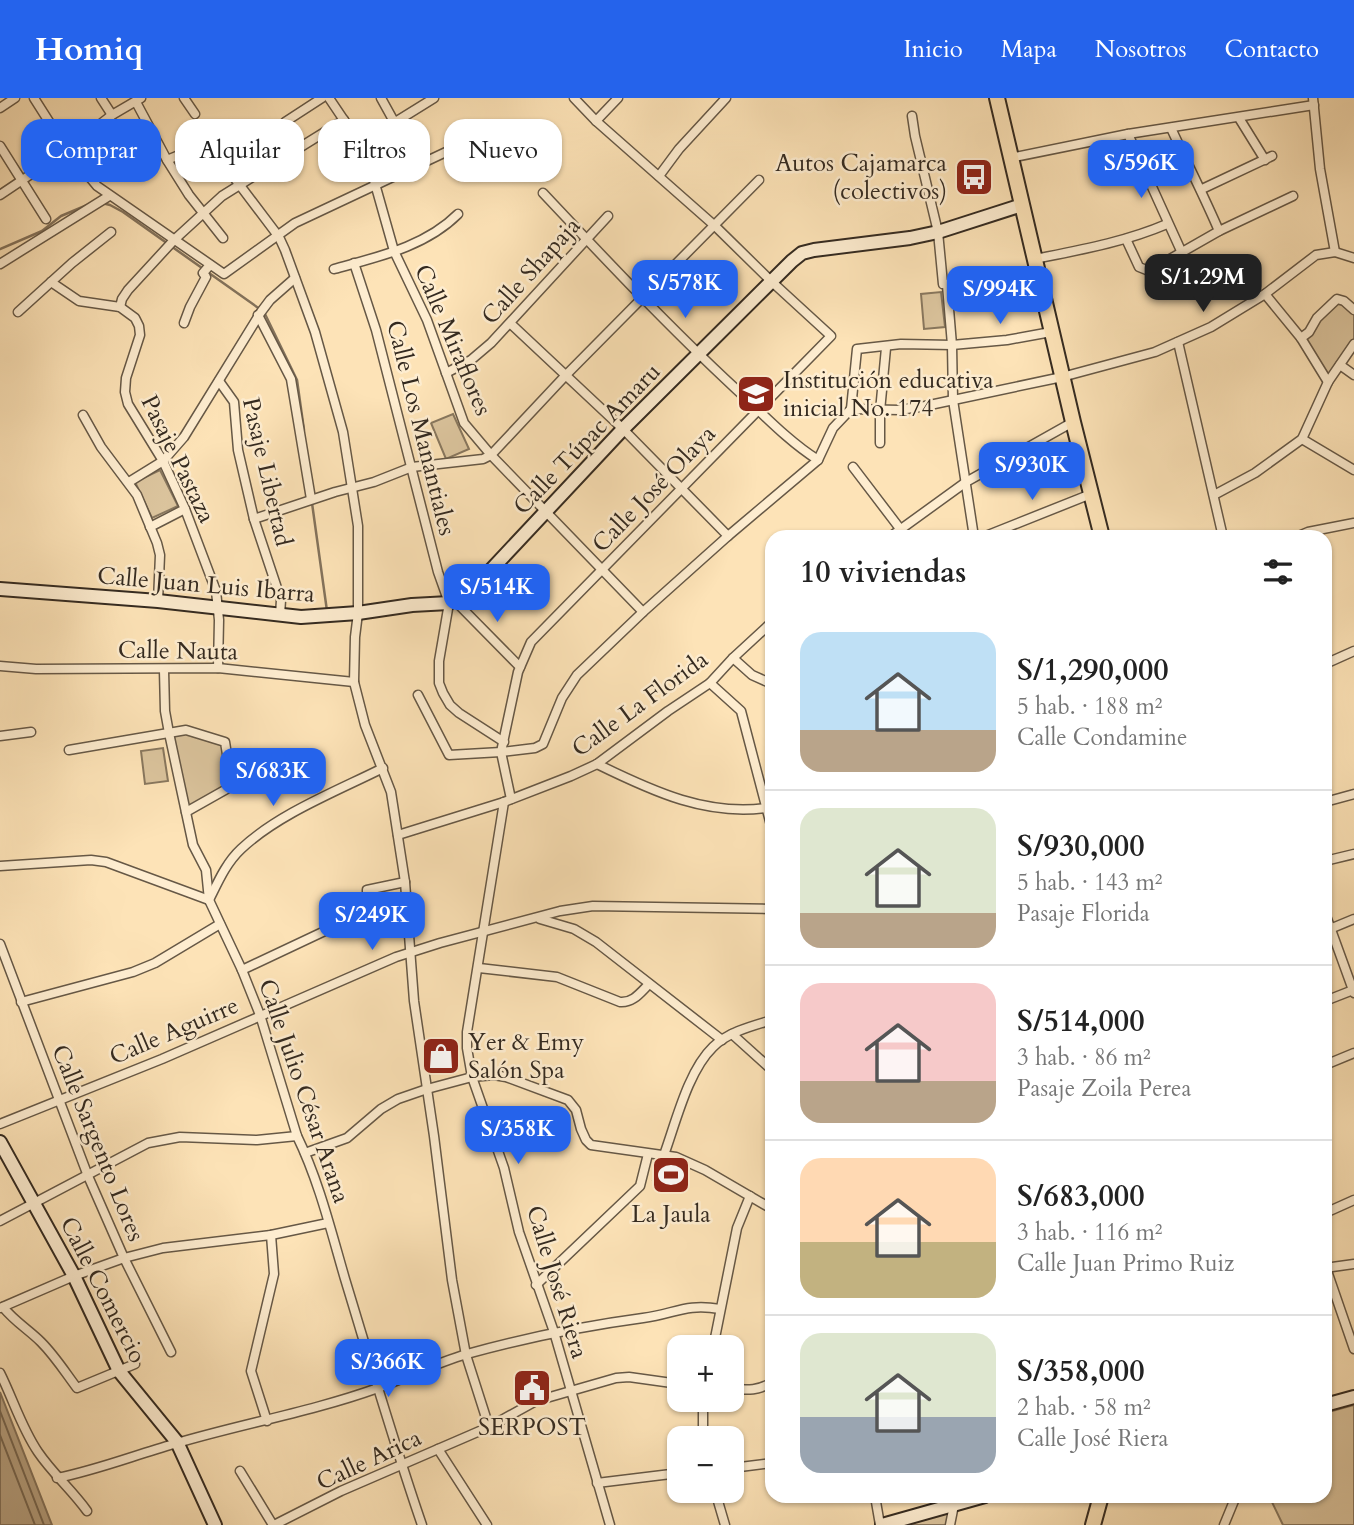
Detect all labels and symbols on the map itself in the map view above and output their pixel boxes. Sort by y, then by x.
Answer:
pin: S/596K [1084,140,1198,200]
place label: Autos Cajamarca (colectivos) [775,147,948,208]
bus stop icon: Autos Cajamarca (colectivos) [953,156,995,198]
street label: Calle Shapaja [474,210,589,332]
pin: S/1.29M [1138,254,1268,314]
street label: Calle Miraflores [406,259,500,421]
pin: S/578K [628,260,742,320]
pin: S/994K [943,266,1057,326]
street label: Calle Los Manantiales [378,317,464,539]
street label: Calle Túpac Amaru [506,356,668,522]
place label: Institución educativa inicial No. 174 [783,364,994,425]
school or university icon: Institución educativa inicial No. 174 [735,373,777,415]
street label: Pasaje Pastaza [133,389,224,529]
street label: Pasaje Libertad [234,394,300,550]
street label: Calle José Olaya [585,418,724,560]
pin: S/930K [975,442,1089,502]
street label: Calle Juan Luis Ibarra [96,559,317,611]
pin: S/514K [440,564,554,624]
street label: Calle Nauta [118,633,239,669]
street label: Calle La Florida [565,643,715,765]
pin: S/683K [216,748,330,808]
pin: S/249K [315,892,429,952]
street label: Calle Julio César Arana [250,975,358,1208]
street label: Calle Aguirre [104,989,244,1073]
place label: Yer & Emy Salón Spa [468,1026,584,1087]
shop icon: Yer & Emy Salón Spa [420,1035,462,1077]
street label: Calle Sargento Lores [43,1040,153,1246]
pin: S/358K [461,1107,575,1166]
sports icon: La Jaula [650,1154,692,1196]
place label: La Jaula [631,1198,711,1231]
street label: Calle José Riera [518,1202,596,1363]
street label: Calle Comercio [52,1211,154,1369]
pin: S/366K [331,1340,445,1399]
public building icon: SERPOST [511,1367,553,1409]
place label: SERPOST [478,1411,586,1444]
street label: Calle Arica [311,1421,427,1499]

